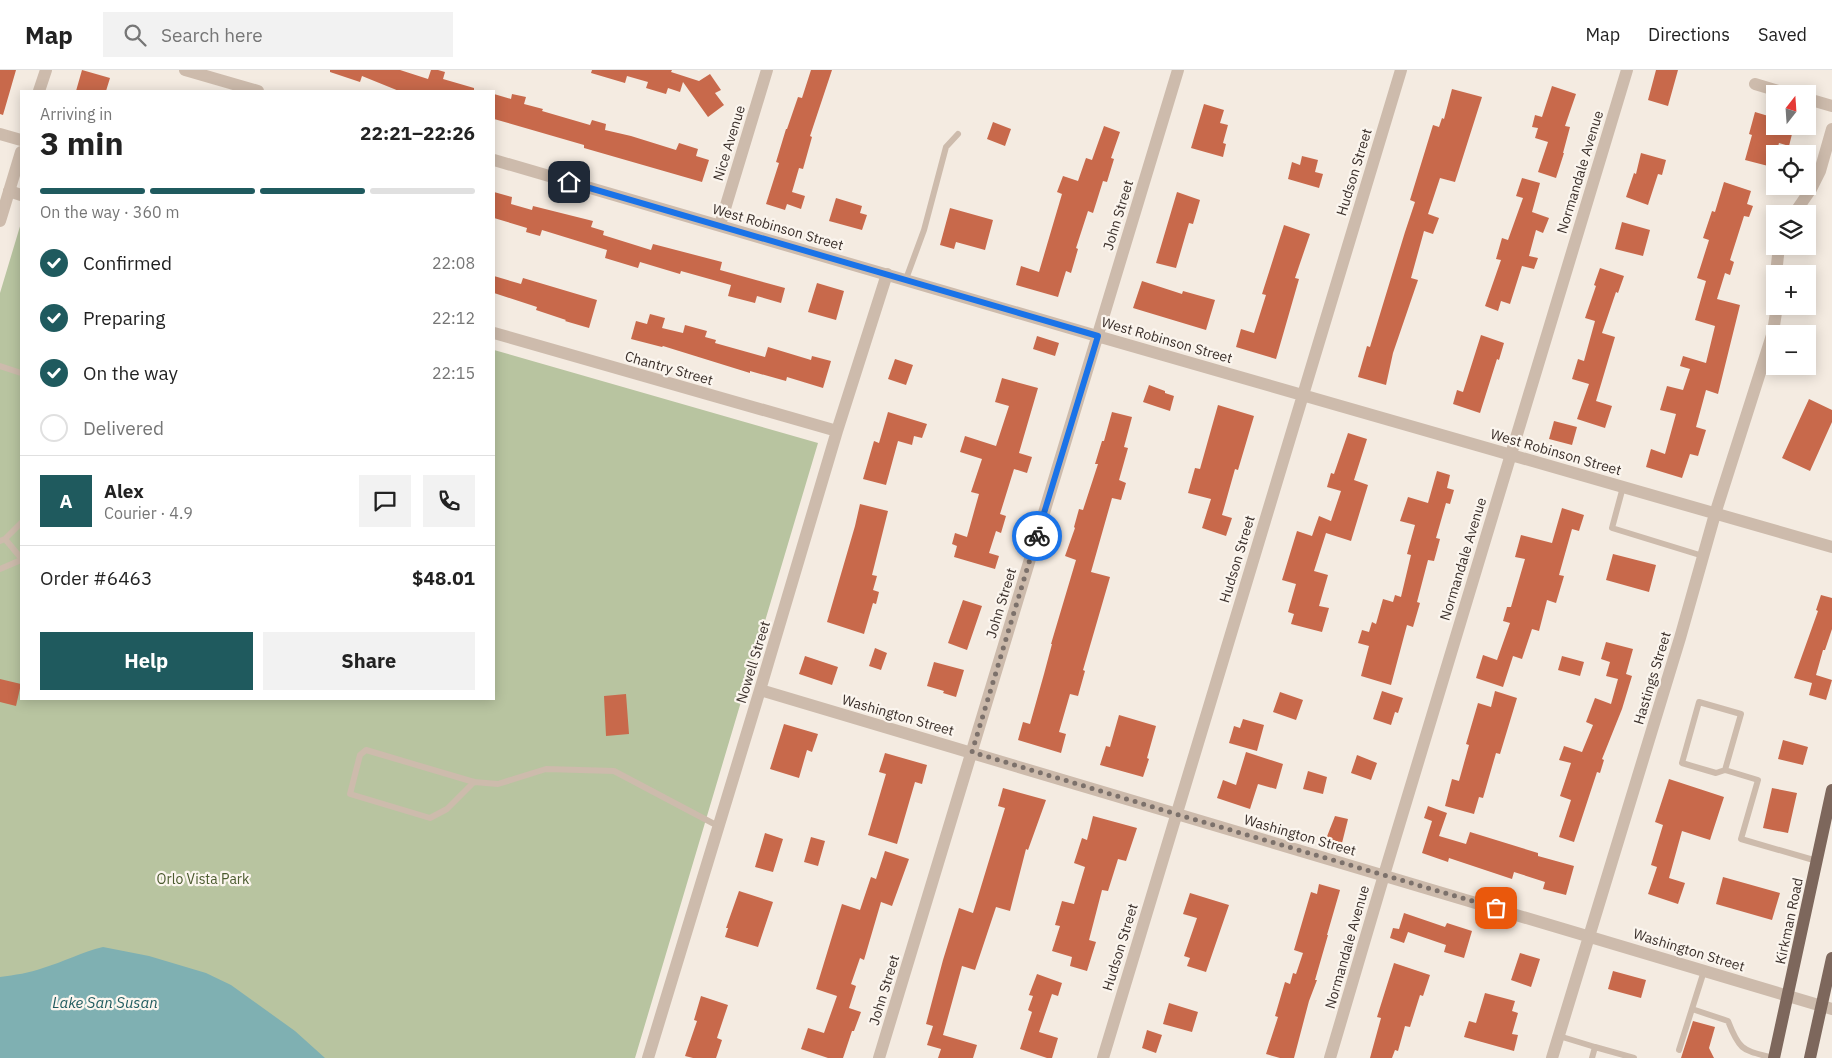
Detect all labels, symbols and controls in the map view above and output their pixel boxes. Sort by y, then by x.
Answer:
search box [103,12,453,57]
text: Map [25,19,73,51]
icon: search [121,21,149,49]
text: Search here [161,23,263,47]
text: Map [1585,23,1620,46]
text: Directions [1648,23,1730,46]
text: Saved [1758,23,1807,46]
north arrow [1766,85,1816,135]
map controls [1766,85,1816,375]
street label: Nice Avenue [709,103,749,183]
text: Arriving in [40,104,112,124]
street label: Normandale Avenue [1553,108,1607,236]
text: 22:21–22:26 [360,121,475,145]
text: 3 min [40,122,124,164]
street label: Hudson Street [1332,126,1376,218]
button: locate [1766,145,1816,195]
pin [548,161,590,203]
icon: home [555,168,583,196]
street label: John Street [1099,178,1137,252]
street label: West Robinson Street [710,200,846,254]
text: On the way · 360 m [40,202,179,222]
button: layers [1766,205,1816,255]
icon: check [40,249,68,277]
text: Confirmed [83,251,172,275]
text: 22:08 [432,253,475,273]
button: + [1766,265,1816,315]
icon: check [40,304,68,332]
text: Preparing [83,306,165,330]
text: 22:12 [432,308,475,328]
street label: West Robinson Street [1099,313,1235,367]
button: − [1766,325,1816,375]
street label: Chantry Street [623,347,715,389]
icon: check [40,359,68,387]
text: On the way [83,361,178,385]
text: 22:15 [432,363,475,383]
text: Delivered [83,416,164,440]
street label: West Robinson Street [1488,425,1624,479]
button: chat [359,475,411,527]
button: phone [423,475,475,527]
text: Alex [104,479,144,503]
text: A [59,489,73,513]
street label: Normandale Avenue [1436,495,1490,623]
text: Courier · 4.9 [104,503,193,523]
courier [1012,511,1062,561]
street label: Hudson Street [1215,513,1259,605]
icon: bike [1023,522,1051,550]
text: Order #6463 [40,566,152,590]
text: $48.01 [412,566,475,590]
street label: John Street [982,566,1020,640]
street label: Nowell Street [732,619,774,705]
street label: Hastings Street [1629,629,1675,727]
button: Help [40,632,253,690]
button: Share [263,632,475,690]
street label: Washington Street [840,690,956,740]
street label: Washington Street [1242,810,1358,860]
park label: Orlo Vista Park [157,870,250,888]
street label: Kirkman Road [1771,876,1807,966]
street label: Normandale Avenue [1321,883,1373,1011]
pin [1475,887,1517,929]
icon: bag [1482,894,1510,922]
street label: Hudson Street [1098,901,1142,993]
street label: Washington Street [1631,924,1747,976]
street label: John Street [865,953,903,1027]
water label: Lake San Susan [52,993,158,1012]

